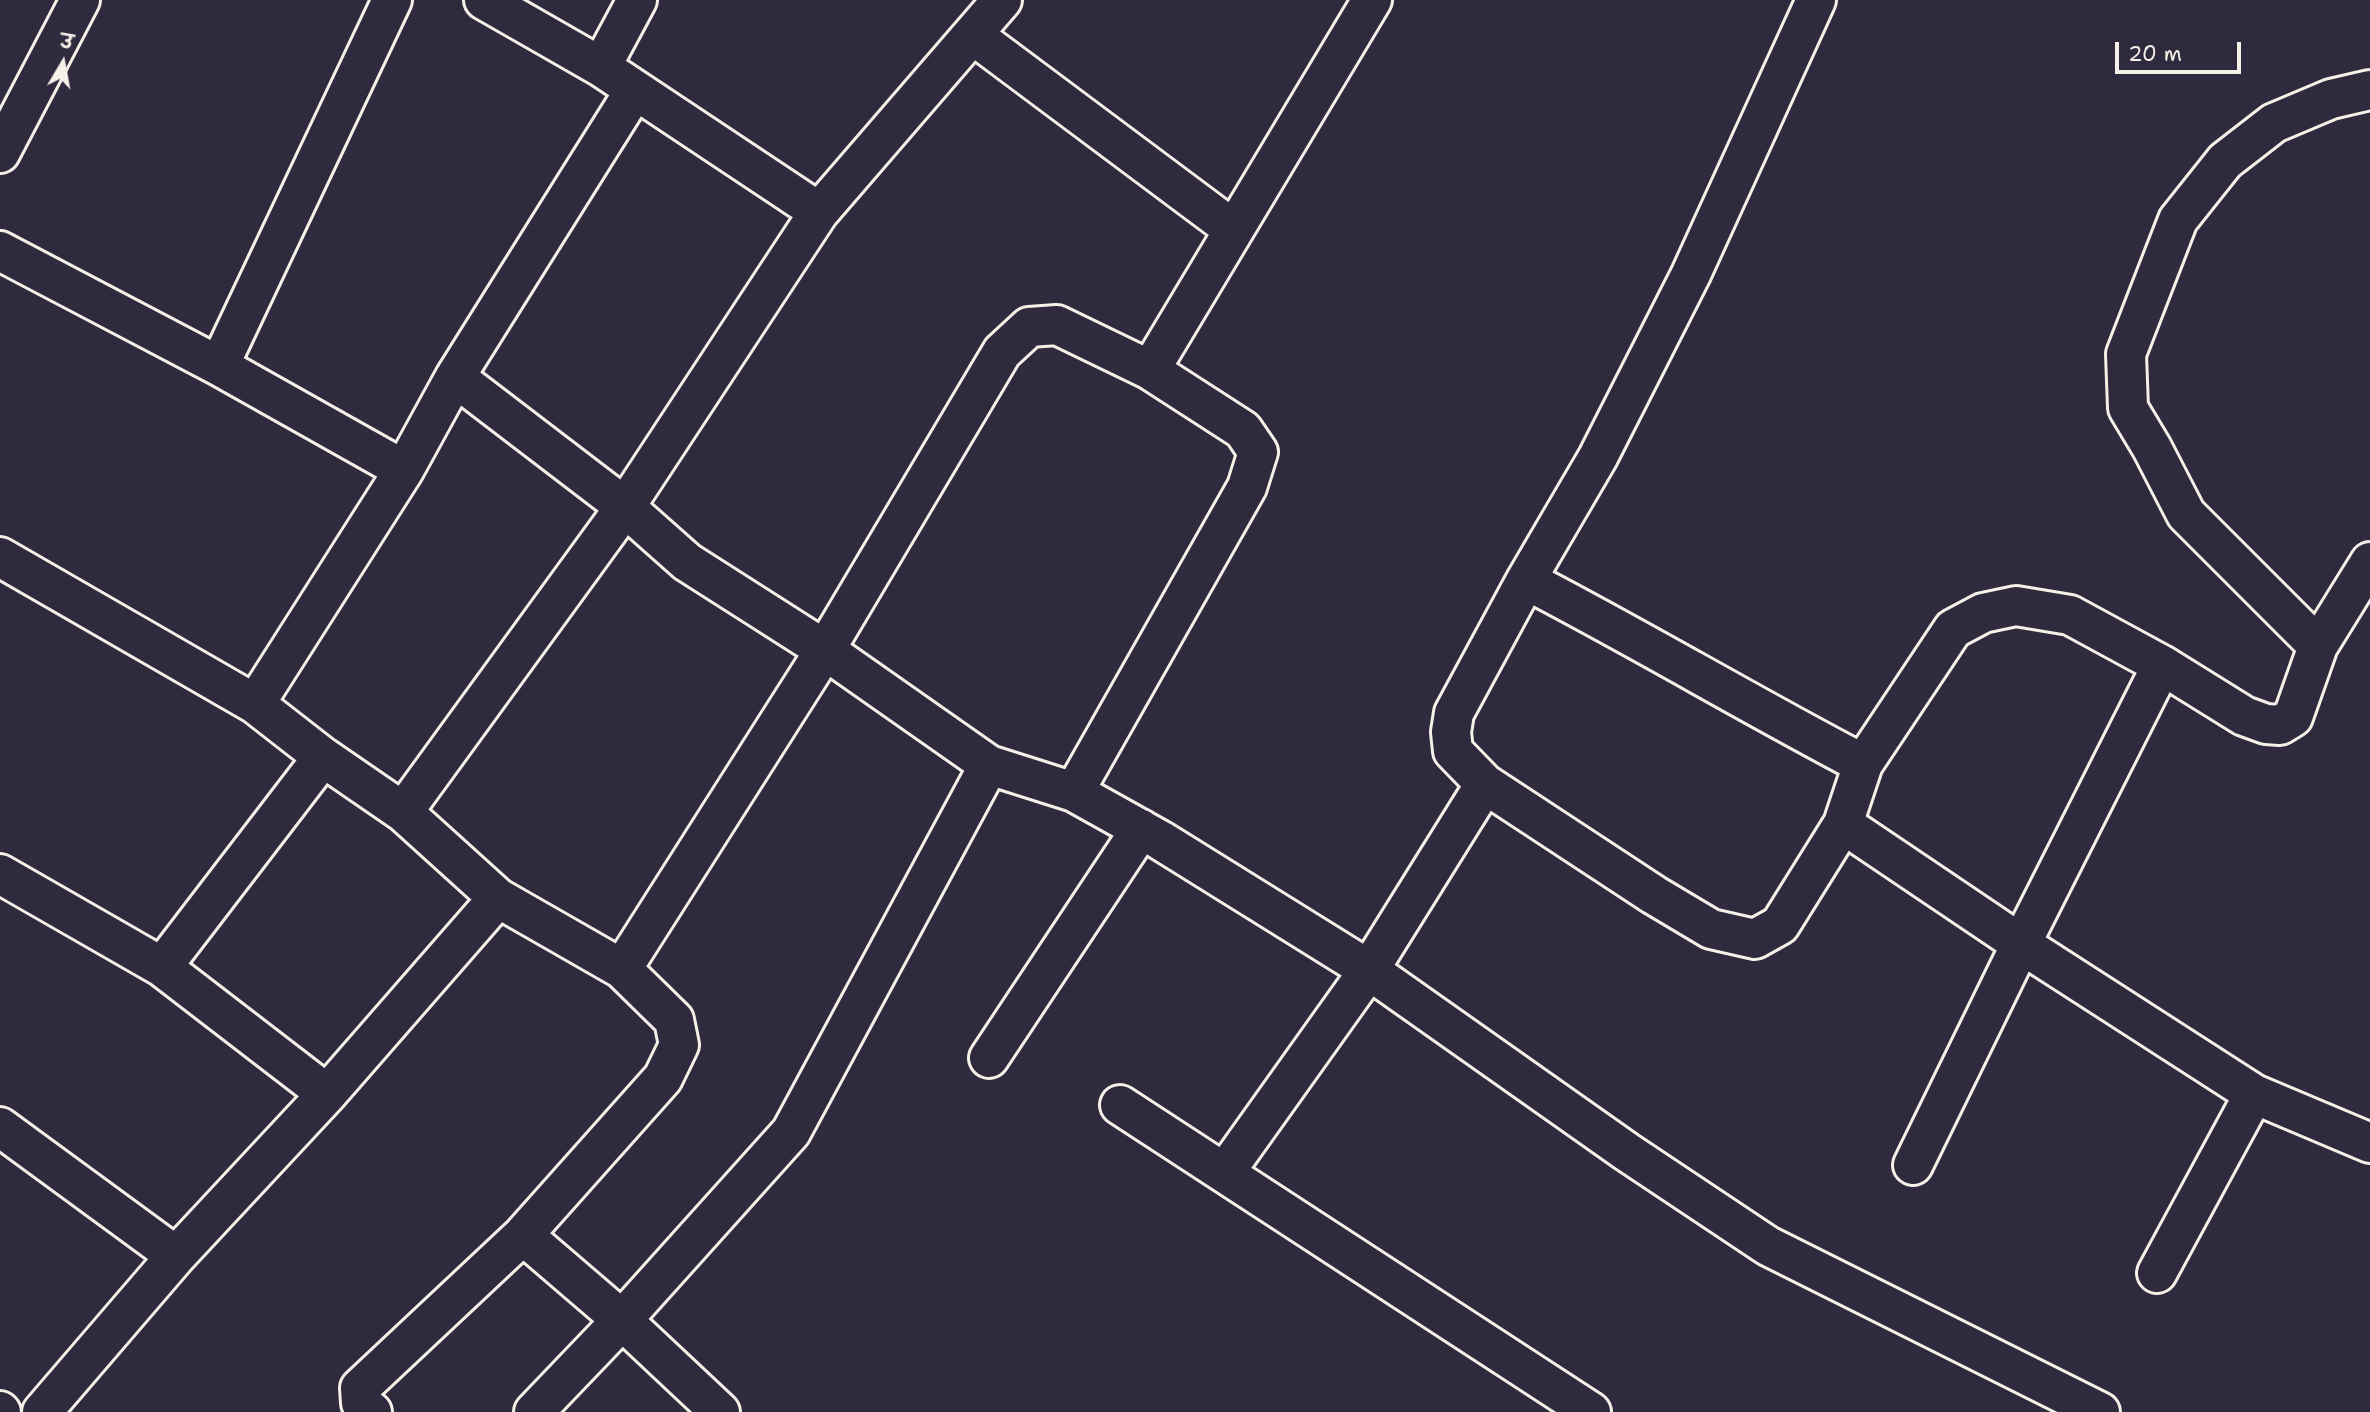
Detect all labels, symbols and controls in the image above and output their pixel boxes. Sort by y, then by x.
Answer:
north arrow [28,28,98,98]
text: उ [58,28,75,55]
scale bar [2118,28,2244,72]
text: 20 m [2128,40,2182,68]

